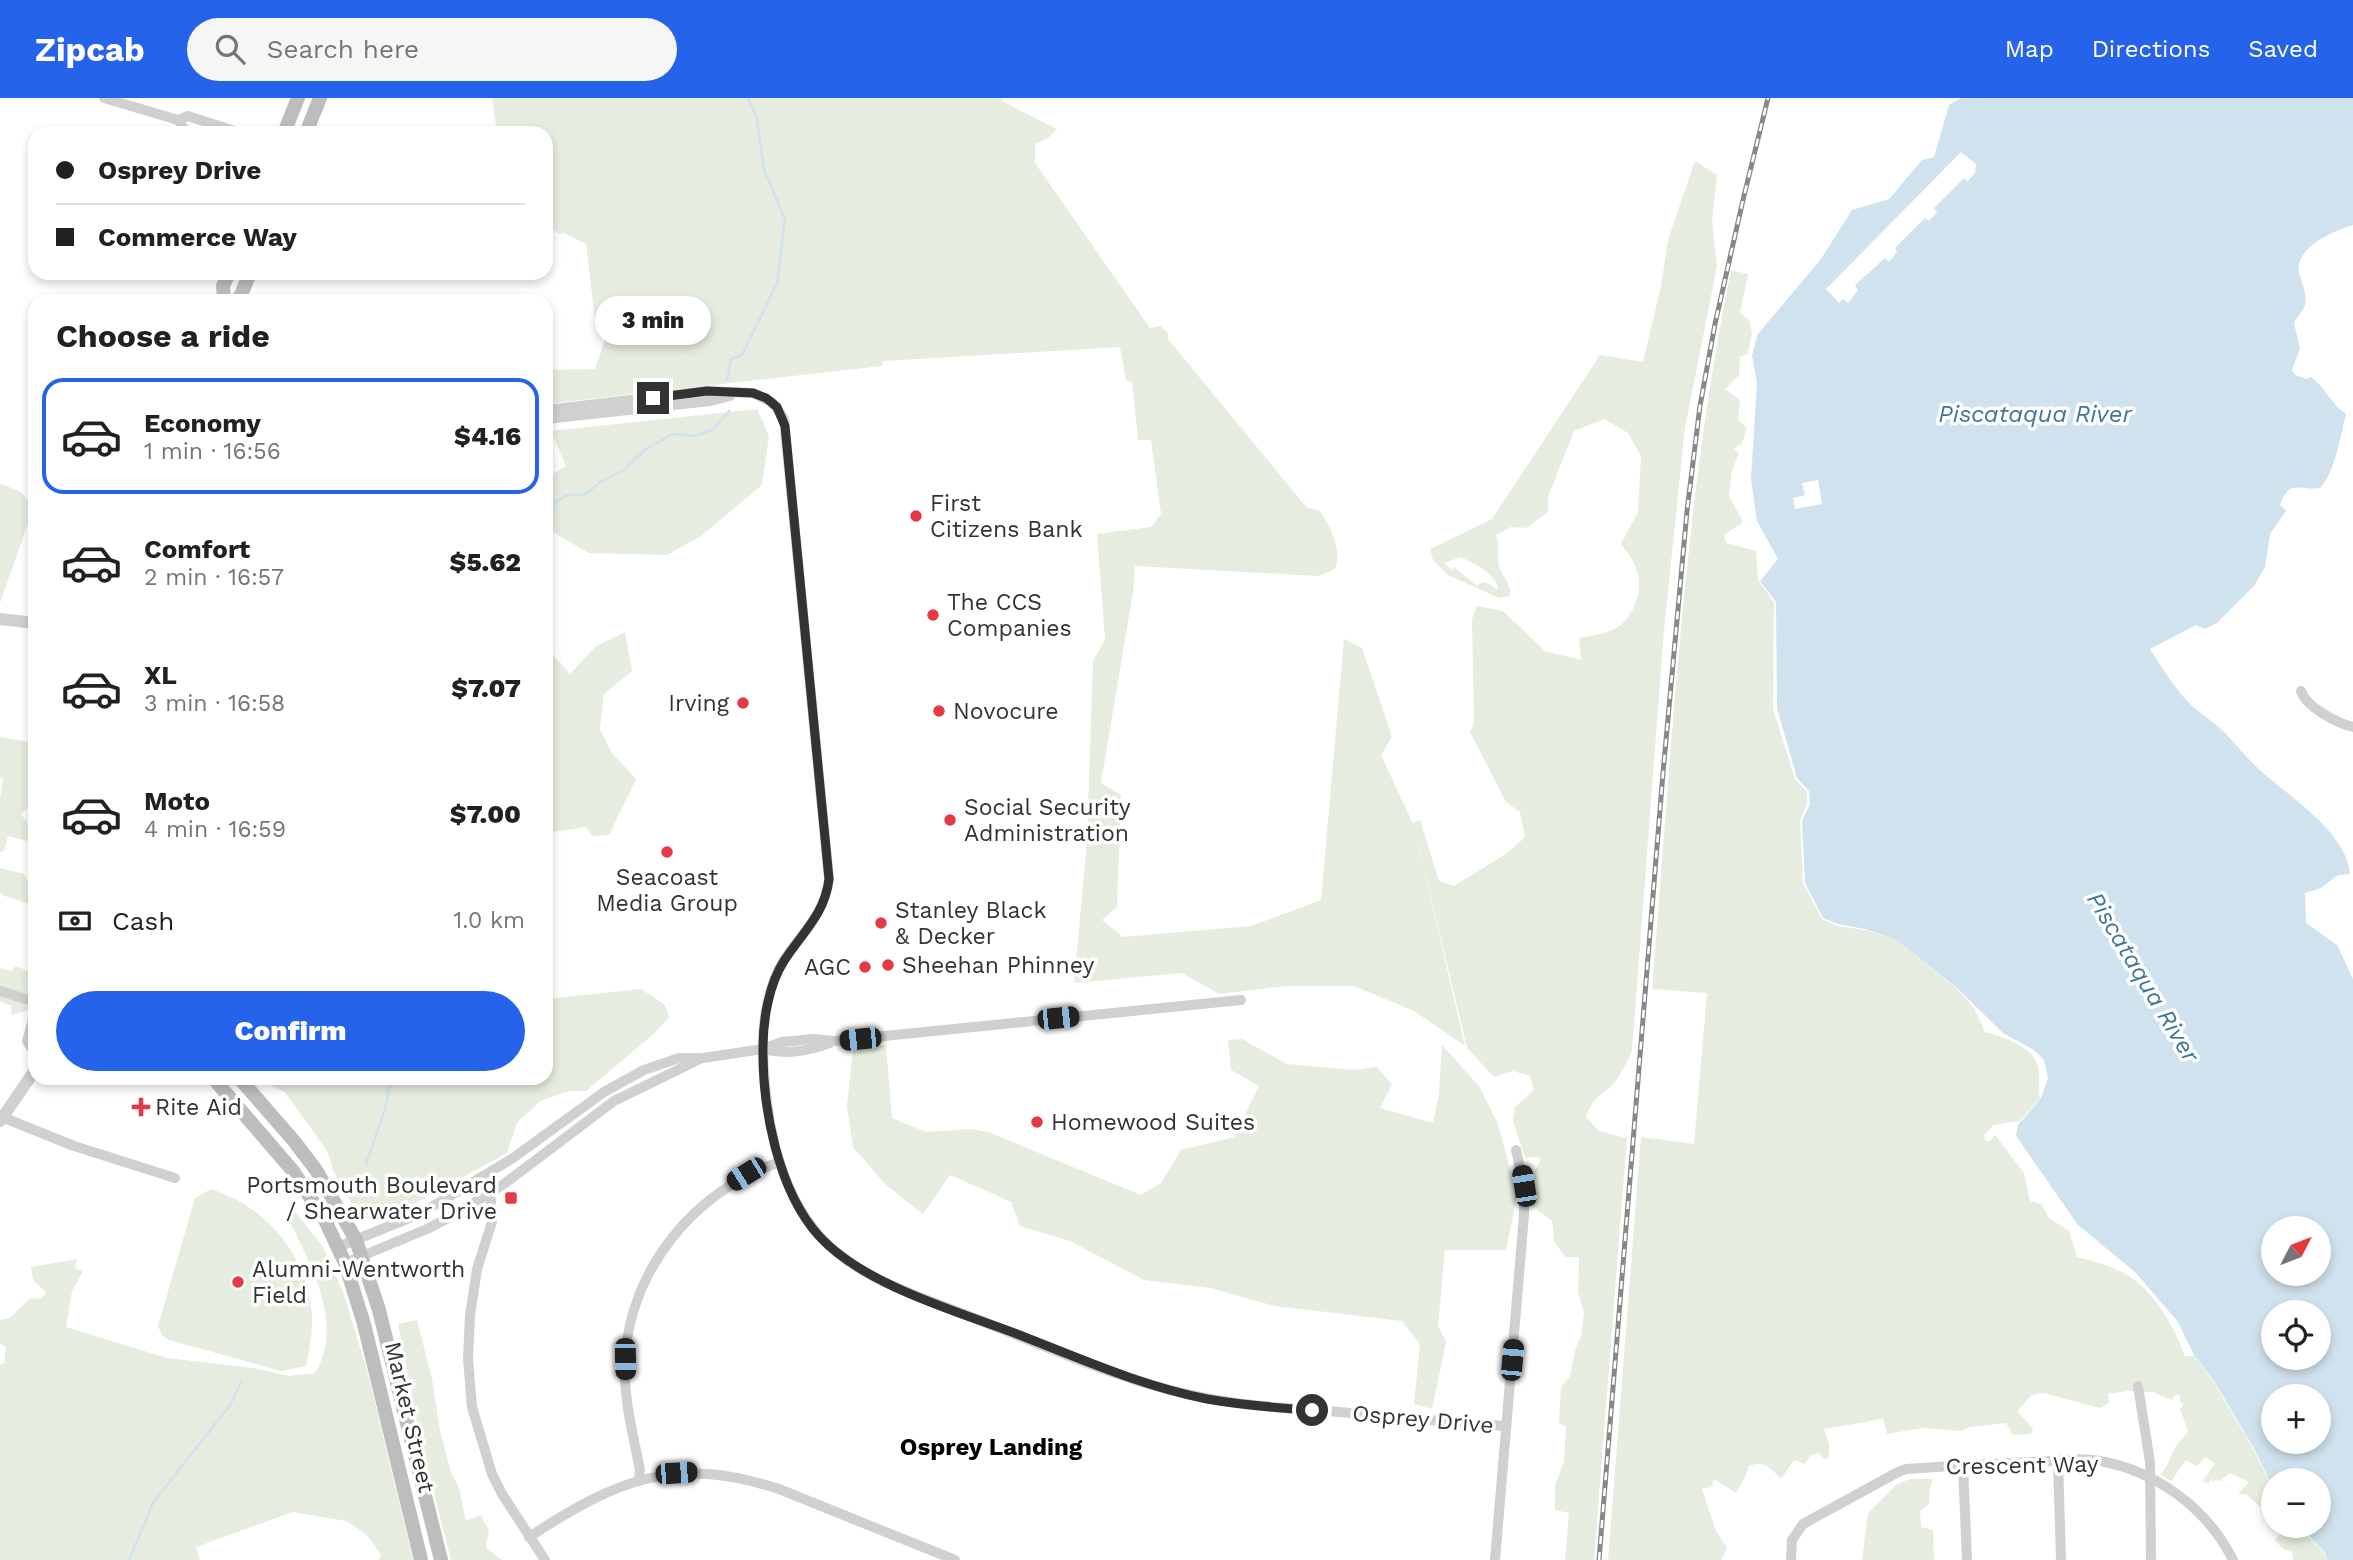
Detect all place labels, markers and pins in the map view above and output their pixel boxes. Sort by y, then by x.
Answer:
place label: First Citizens Bank [930,490,1083,543]
marker: First Citizens Bank [908,508,924,524]
place label: The CCS Companies [947,589,1072,642]
marker: The CCS Companies [925,607,941,623]
place label: Irving [668,690,730,717]
marker: Irving [735,695,751,711]
place label: Novocure [953,698,1059,725]
marker: Novocure [931,703,947,719]
place label: Social Security Administration [964,794,1131,847]
marker: Social Security Administration [942,812,958,828]
marker: Seacoast Media Group [659,844,675,860]
place label: Seacoast Media Group [596,864,738,917]
place label: Stanley Black & Decker [895,897,1047,950]
marker: Stanley Black & Decker [873,915,889,931]
place label: Sheehan Phinney [902,952,1094,979]
place label: AGC [804,954,851,981]
marker: Sheehan Phinney [880,957,896,973]
marker: AGC [857,959,873,975]
place label: Rite Aid [155,1094,242,1121]
marker: Rite Aid [133,1099,149,1115]
place label: Homewood Suites [1051,1109,1255,1136]
marker: Homewood Suites [1029,1114,1045,1130]
place label: Portsmouth Boulevard / Shearwater Drive [246,1172,497,1225]
marker: Portsmouth Boulevard / Shearwater Drive [503,1190,519,1206]
place label: Alumni-Wentworth Field [252,1256,465,1309]
marker: Alumni-Wentworth Field [230,1274,246,1290]

